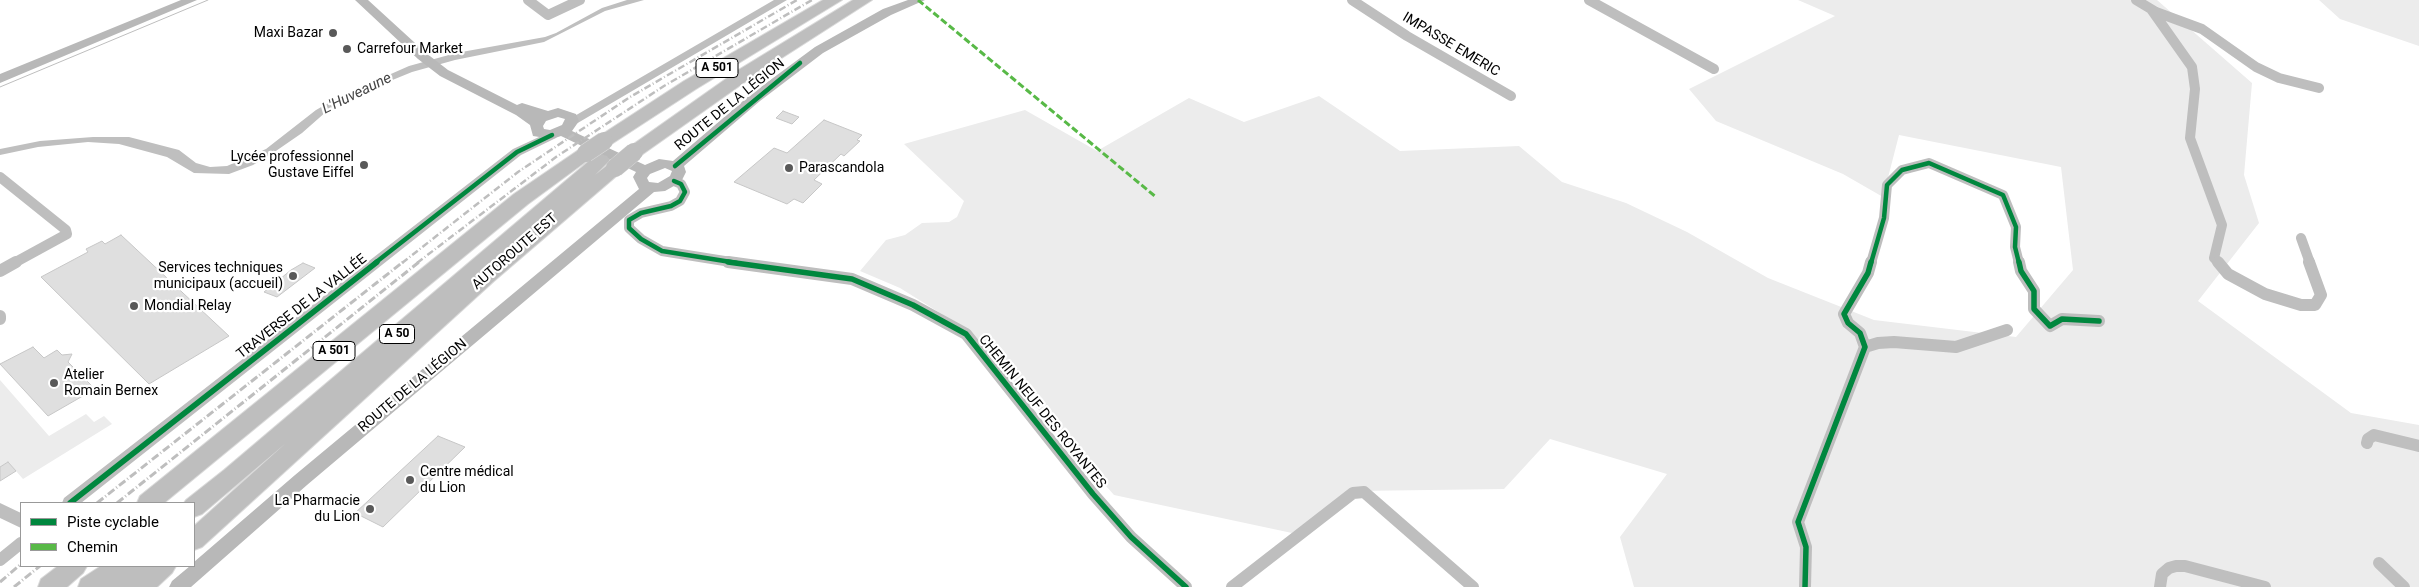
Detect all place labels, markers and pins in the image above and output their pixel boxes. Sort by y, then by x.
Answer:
place label: Maxi Bazar [254,25,323,41]
marker: Maxi Bazar [327,27,339,39]
place label: Carrefour Market [357,41,463,57]
marker: Carrefour Market [341,43,353,55]
place label: Lycée professionnel Gustave Eiffel [230,149,354,182]
marker: Lycée professionnel Gustave Eiffel [358,159,370,171]
place label: Parascandola [799,160,884,176]
marker: Parascandola [783,162,795,174]
place label: Services techniques municipaux (accueil) [154,260,283,292]
marker: Services techniques municipaux (accueil) [287,270,299,282]
place label: Mondial Relay [144,298,231,314]
marker: Mondial Relay [128,300,140,312]
place label: Atelier Romain Bernex [64,367,158,400]
marker: Atelier Romain Bernex [48,377,60,389]
place label: Centre médical du Lion [420,464,514,497]
marker: Centre médical du Lion [404,474,416,486]
place label: La Pharmacie du Lion [274,493,360,526]
marker: La Pharmacie du Lion [364,503,376,515]

